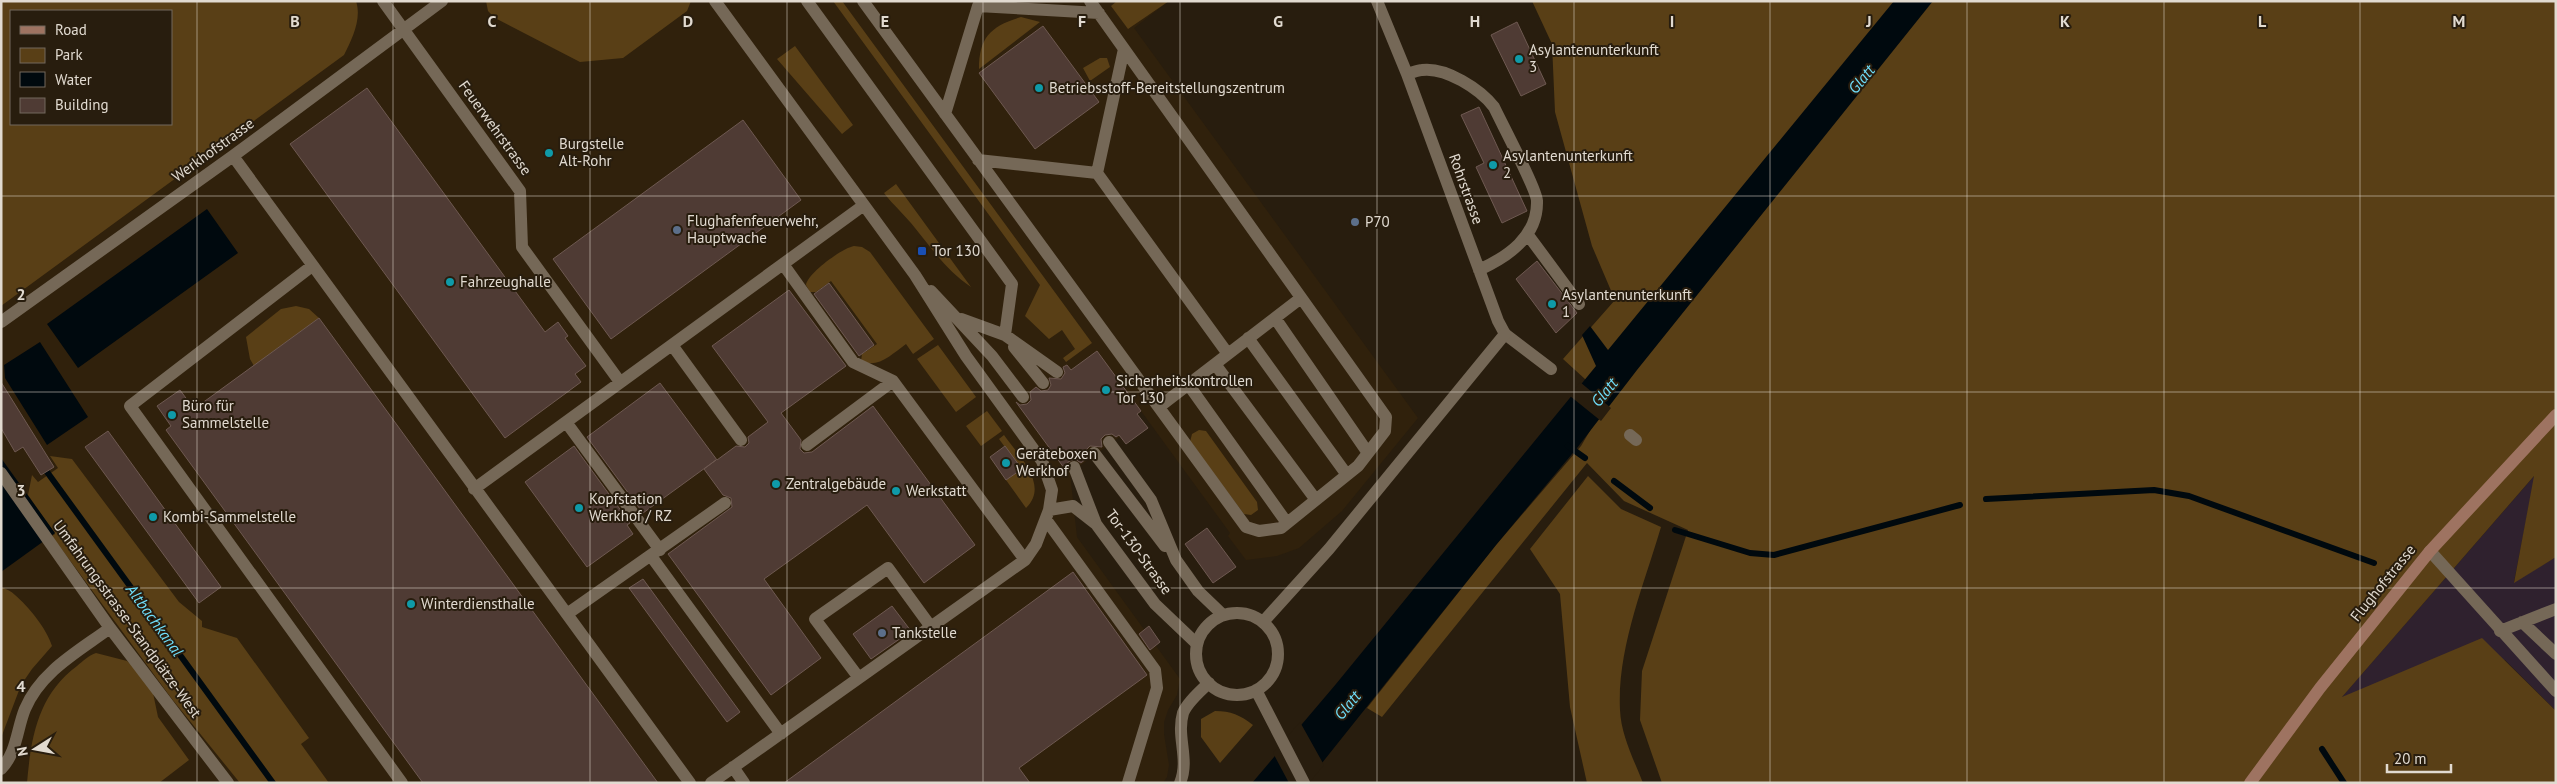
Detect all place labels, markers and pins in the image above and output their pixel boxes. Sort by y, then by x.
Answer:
place label: Asylantenunterkunft 3 [1529,40,1659,76]
marker: Asylantenunterkunft 3 [1513,53,1525,65]
place label: Betriebsstoff-Bereitstellungszentrum [1049,78,1285,97]
marker: Betriebsstoff-Bereitstellungszentrum [1033,82,1045,94]
place label: Burgstelle Alt-Rohr [559,134,624,170]
place label: Asylantenunterkunft 2 [1503,146,1633,182]
marker: Burgstelle Alt-Rohr [543,147,555,159]
marker: Asylantenunterkunft 2 [1487,159,1499,171]
place label: Flughafenfeuerwehr, Hauptwache [687,211,819,247]
place label: P70 [1365,212,1390,231]
marker: P70 [1349,216,1361,228]
marker: Flughafenfeuerwehr, Hauptwache [671,224,683,236]
place label: Tor 130 [932,241,980,260]
marker: Tor 130 [916,245,928,257]
place label: Fahrzeughalle [460,272,551,291]
marker: Fahrzeughalle [444,276,456,288]
place label: Asylantenunterkunft 1 [1562,285,1692,321]
marker: Asylantenunterkunft 1 [1546,298,1558,310]
place label: Sicherheitskontrollen Tor 130 [1116,371,1253,407]
marker: Sicherheitskontrollen Tor 130 [1100,384,1112,396]
place label: Büro für Sammelstelle [182,396,269,432]
marker: Büro für Sammelstelle [166,409,178,421]
place label: Geräteboxen Werkhof [1016,444,1097,480]
marker: Geräteboxen Werkhof [1000,457,1012,469]
place label: Zentralgebäude [786,474,886,493]
marker: Zentralgebäude [770,478,782,490]
place label: Werkstatt [906,481,967,500]
marker: Werkstatt [890,485,902,497]
place label: Kopfstation Werkhof / RZ [589,489,672,525]
marker: Kopfstation Werkhof / RZ [573,502,585,514]
place label: Kombi-Sammelstelle [163,507,296,526]
marker: Kombi-Sammelstelle [147,511,159,523]
place label: Winterdiensthalle [421,594,535,613]
marker: Winterdiensthalle [405,598,417,610]
place label: Tankstelle [892,623,957,642]
marker: Tankstelle [876,627,888,639]

